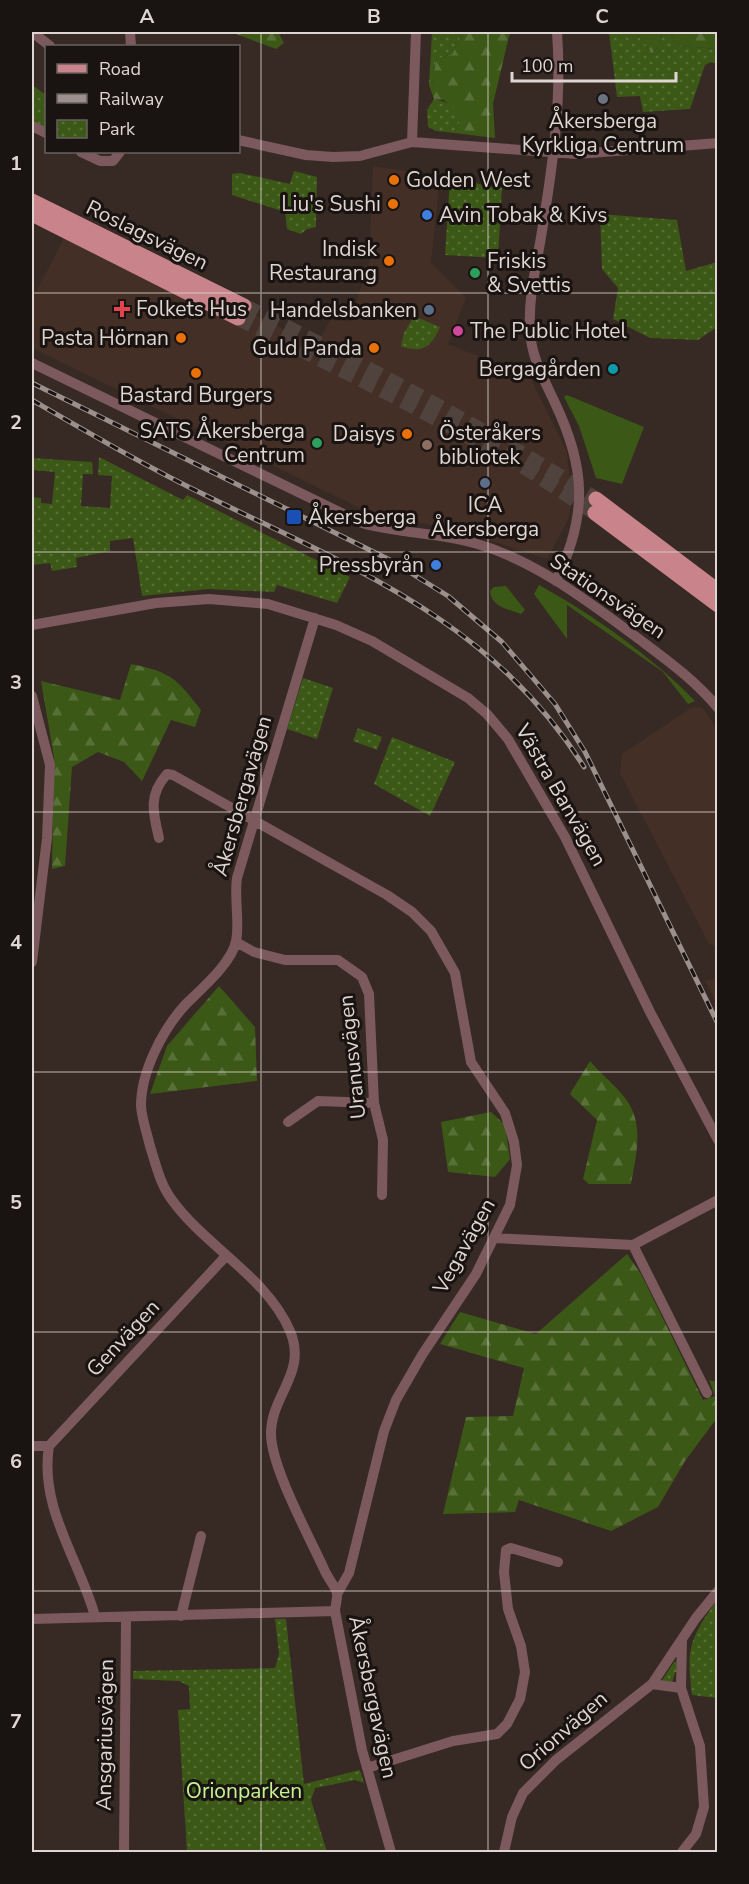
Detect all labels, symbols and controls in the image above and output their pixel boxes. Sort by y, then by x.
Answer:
text: A [140,3,155,30]
text: B [367,3,381,30]
text: C [595,3,609,30]
legend [45,45,240,153]
scale bar [512,45,676,83]
text: 100 m [521,54,573,78]
text: Road [99,57,141,81]
text: Railway [99,87,164,111]
marker: Åkersberga Kyrkliga Centrum [596,92,610,106]
place label: Åkersberga Kyrkliga Centrum [522,106,684,159]
text: Park [99,117,136,141]
text: 1 [10,150,22,177]
place label: Golden West [406,166,531,194]
marker: Golden West [387,173,401,187]
place label: Liu's Sushi [281,190,381,218]
street label: Roslagsvägen [81,193,213,277]
marker: Liu's Sushi [386,197,400,211]
place label: Avin Tobak & Kivs [439,201,607,229]
marker: Avin Tobak & Kivs [420,208,434,222]
place label: Indisk Restaurang [269,235,377,287]
place label: Friskis & Svettis [487,247,571,299]
marker: Indisk Restaurang [382,254,396,268]
marker: Friskis & Svettis [468,266,482,280]
place label: Folkets Hus [136,295,247,323]
place label: Handelsbanken [270,296,417,324]
marker: Folkets Hus [113,300,131,318]
marker: Handelsbanken [422,303,436,317]
place label: The Public Hotel [470,317,627,345]
place label: Pasta Hörnan [41,324,169,352]
marker: The Public Hotel [451,324,465,338]
marker: Pasta Hörnan [174,331,188,345]
place label: Guld Panda [252,334,362,362]
marker: Guld Panda [367,341,381,355]
place label: Bergagården [479,355,601,383]
marker: Bergagården [606,362,620,376]
marker: Bastard Burgers [189,366,203,380]
place label: Bastard Burgers [119,381,273,409]
text: 2 [10,409,22,436]
place label: SATS Åkersberga Centrum [140,416,305,469]
place label: Österåkers bibliotek [439,419,541,471]
place label: Daisys [333,420,395,448]
marker: Daisys [400,427,414,441]
marker: SATS Åkersberga Centrum [310,436,324,450]
marker: Österåkers bibliotek [420,438,434,452]
marker: ICA Åkersberga [478,476,492,490]
place label: ICA Åkersberga [431,491,539,543]
place label: Åkersberga [308,502,416,531]
marker: Åkersberga [285,508,303,526]
street label: Stationsvägen [545,547,671,645]
place label: Pressbyrån [319,551,424,579]
marker: Pressbyrån [429,558,443,572]
text: 3 [10,669,22,696]
street label: Åkersbergavägen [205,712,278,879]
street label: Västra Banvägen [508,718,613,871]
text: 4 [10,929,22,956]
street label: Uranusvägen [332,994,372,1120]
text: 5 [10,1189,22,1216]
street label: Vegavägen [426,1193,502,1300]
street label: Genvägen [80,1294,166,1382]
text: 6 [10,1448,22,1475]
street label: Åkersbergavägen [342,1613,405,1781]
street label: Ansgariusvägen [90,1659,120,1811]
street label: Orionvägen [513,1685,613,1777]
text: 7 [10,1708,22,1735]
park label: Orionparken [186,1777,302,1805]

